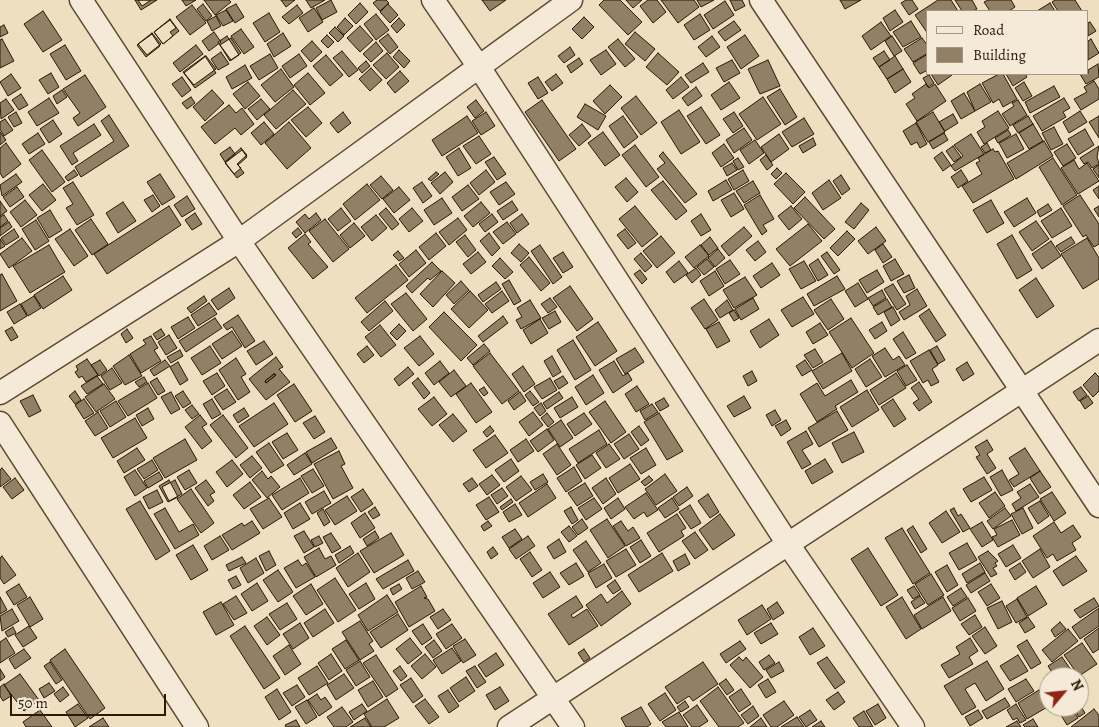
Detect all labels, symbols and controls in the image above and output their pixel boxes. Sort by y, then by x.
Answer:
legend [926,10,1089,75]
text: Road [973,20,1004,40]
text: Building [973,45,1026,65]
north arrow [1039,667,1089,717]
text: N [1066,676,1088,694]
scale bar [12,684,169,716]
text: 50 m [18,693,48,713]

